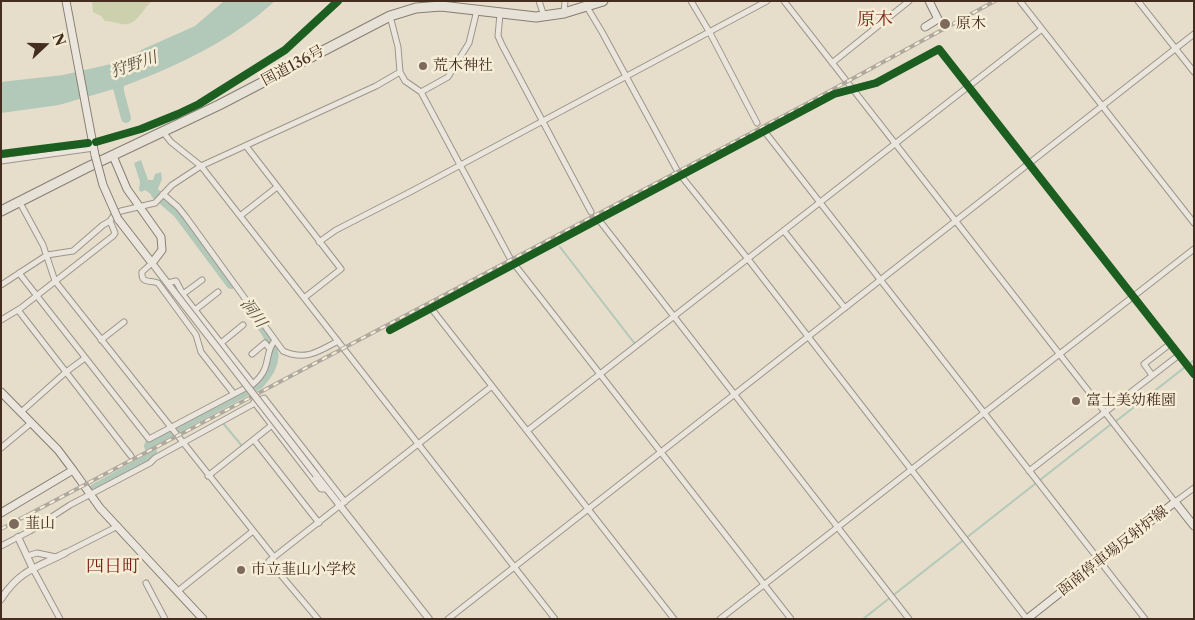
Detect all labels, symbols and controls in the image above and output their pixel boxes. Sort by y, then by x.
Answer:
district label: 原木 [857,9,893,31]
place label: 原木 [956,15,986,33]
marker: 原木 [938,17,952,31]
north arrow [20,20,70,70]
text: N [48,31,70,49]
street label: 国道136号 [259,42,327,90]
water label: 狩野川 [108,48,160,82]
place label: 荒木神社 [433,57,493,75]
marker: 荒木神社 [417,60,429,72]
water label: 洞川 [236,294,270,332]
place label: 富士美幼稚園 [1086,392,1176,410]
marker: 富士美幼稚園 [1070,395,1082,407]
street label: 函南停車場反射炉線 [1054,502,1172,600]
place label: 韮山 [25,515,55,533]
marker: 韮山 [7,517,21,531]
district label: 四日町 [86,556,140,578]
place label: 市立韮山小学校 [251,561,356,579]
marker: 市立韮山小学校 [235,564,247,576]

